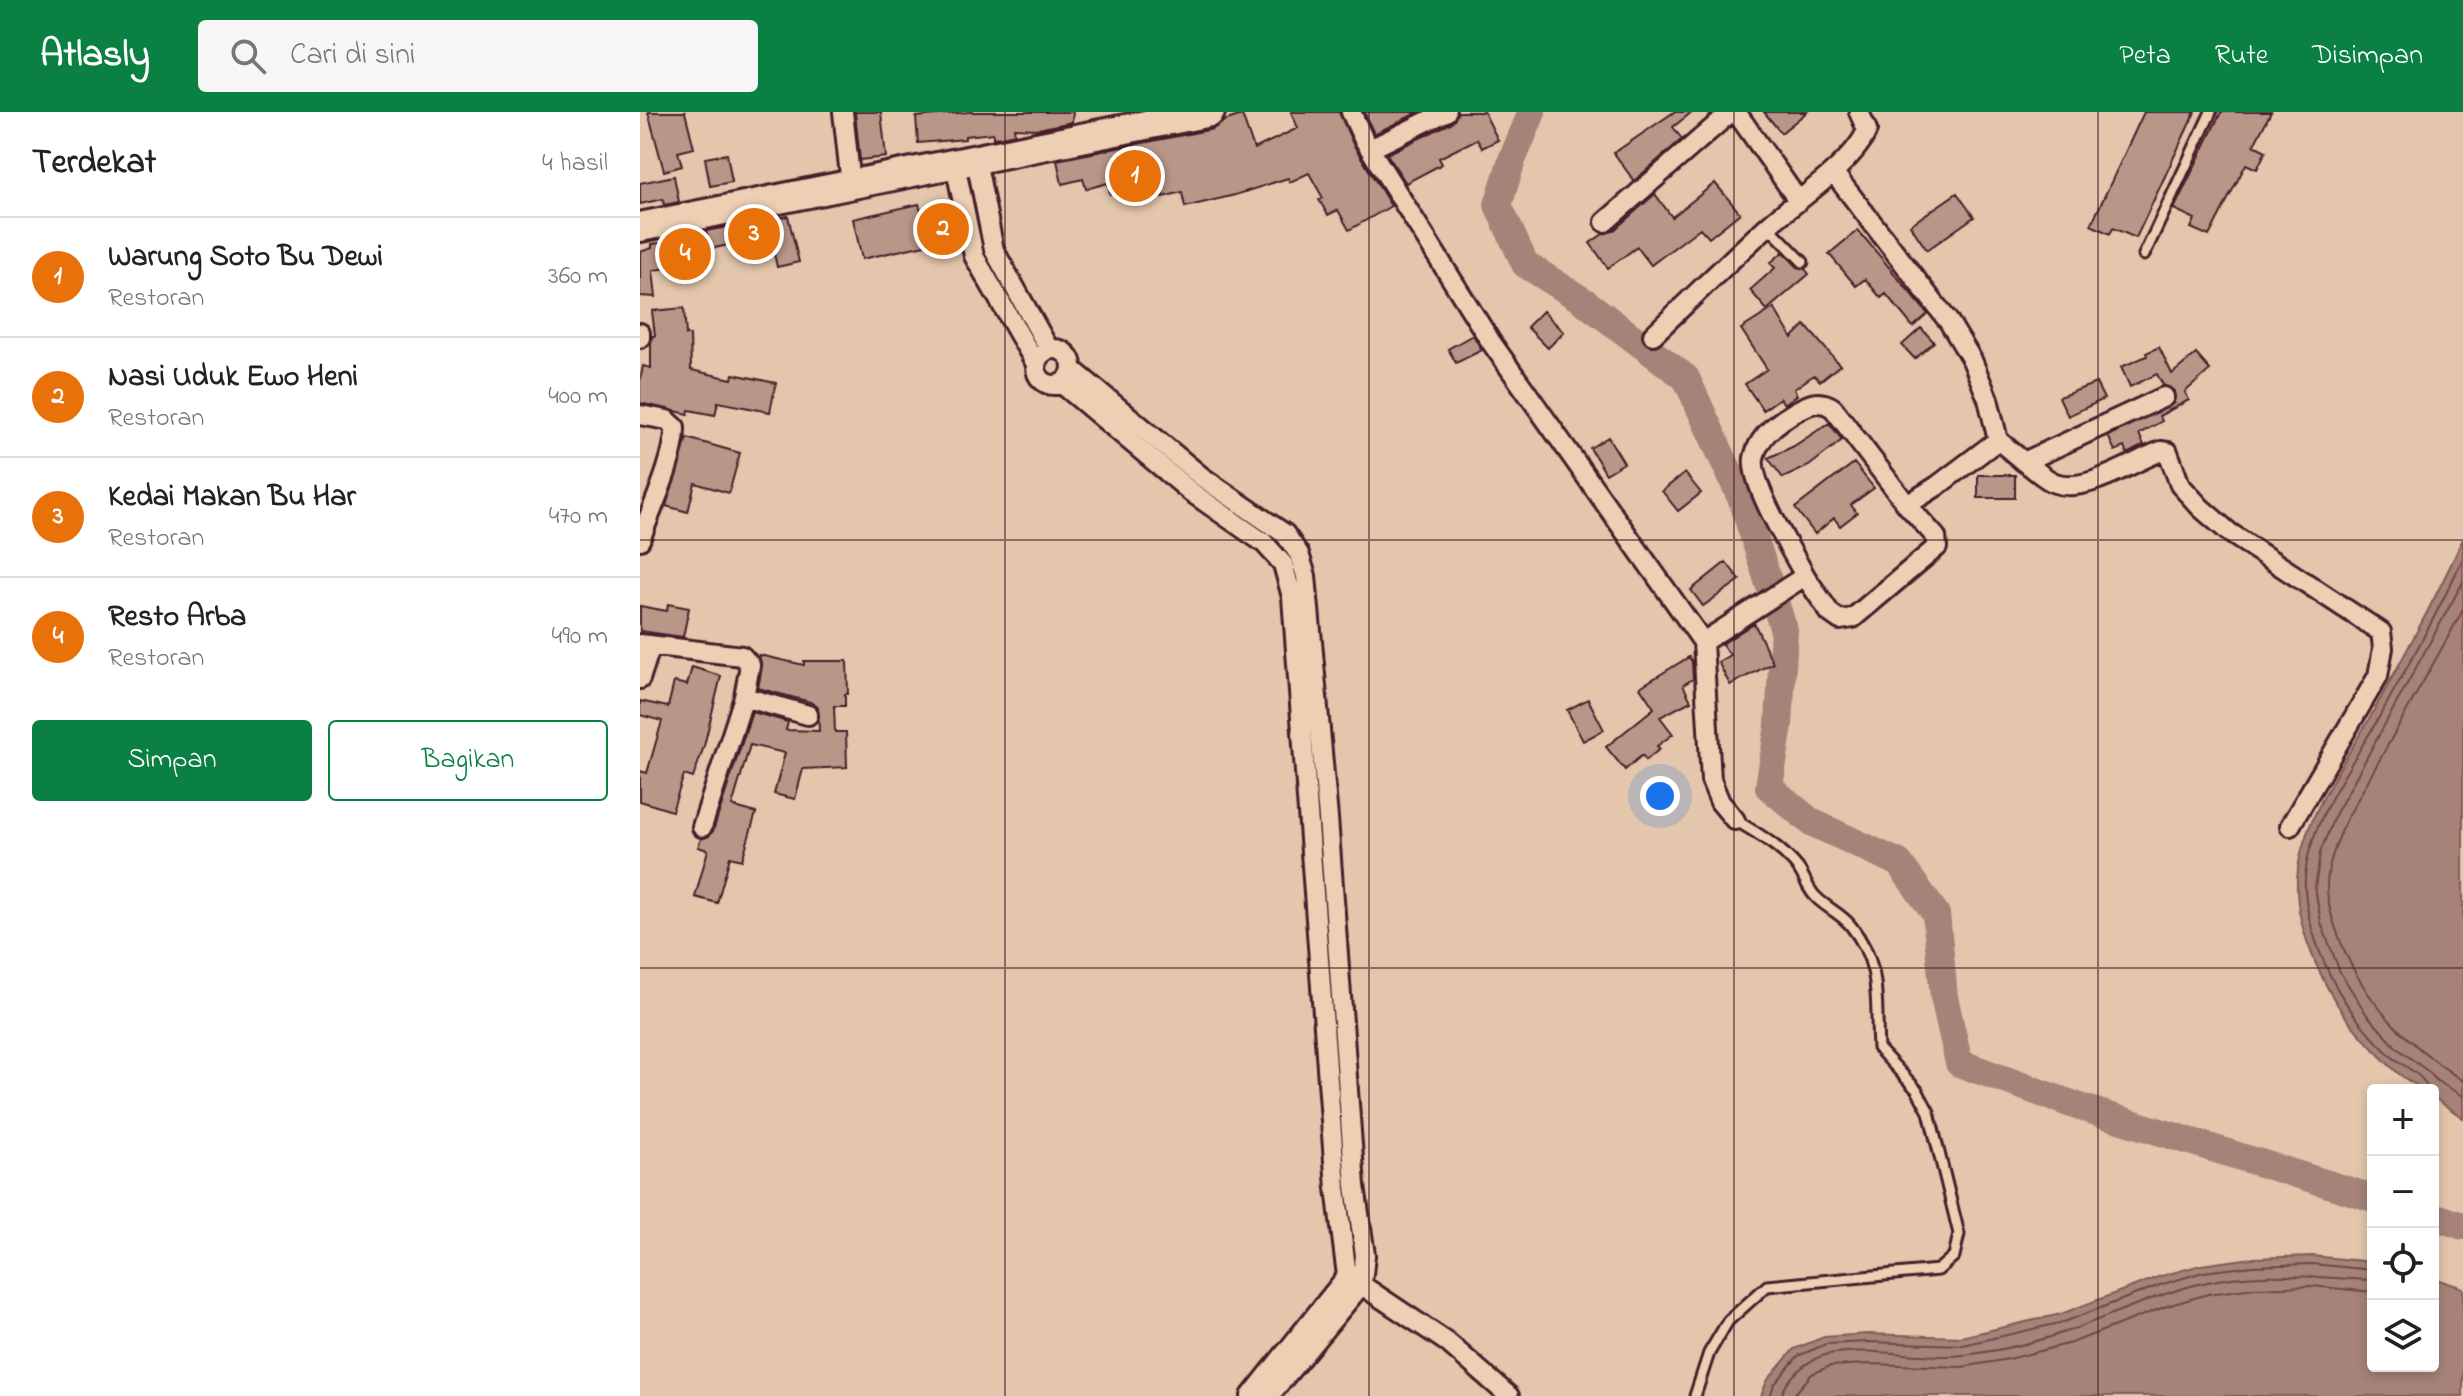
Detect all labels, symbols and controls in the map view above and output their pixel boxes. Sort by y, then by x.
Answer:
search box [198,20,758,92]
text: Atlasly [40,28,150,84]
icon: search [226,34,270,78]
text: Cari di sini [290,34,415,78]
text: Peta [2119,36,2171,77]
text: Rute [2215,36,2268,77]
text: Disimpan [2312,36,2423,77]
text: Terdekat [32,139,156,189]
text: 4 hasil [542,145,608,183]
pin: 1 [1109,146,1161,206]
pin: 2 [917,199,969,259]
pin: 3 [728,204,780,264]
pin: 4 [659,224,711,284]
text: Warung Soto Bu Dewi [108,236,383,280]
text: 1 [54,258,62,296]
text: 360 m [548,258,608,296]
text: Restoran [108,280,204,318]
text: Nasi Uduk Ewo Heni [108,356,358,400]
text: 2 [52,378,64,416]
text: 400 m [548,378,608,416]
text: Restoran [108,400,204,438]
text: Kedai Makan Bu Har [108,476,356,520]
text: 3 [53,498,63,536]
text: 470 m [549,498,608,536]
text: Restoran [108,520,204,558]
text: Resto Arba [108,596,246,640]
text: 4 [53,618,63,656]
text: 490 m [552,618,608,656]
text: Restoran [108,640,204,678]
button: Simpan [32,720,312,801]
button: Bagikan [328,720,608,801]
your location [1640,776,1680,816]
map controls [2367,1084,2439,1372]
button: + [2367,1084,2439,1156]
button: − [2367,1156,2439,1228]
button: locate [2367,1228,2439,1300]
button: layers [2367,1300,2439,1372]

